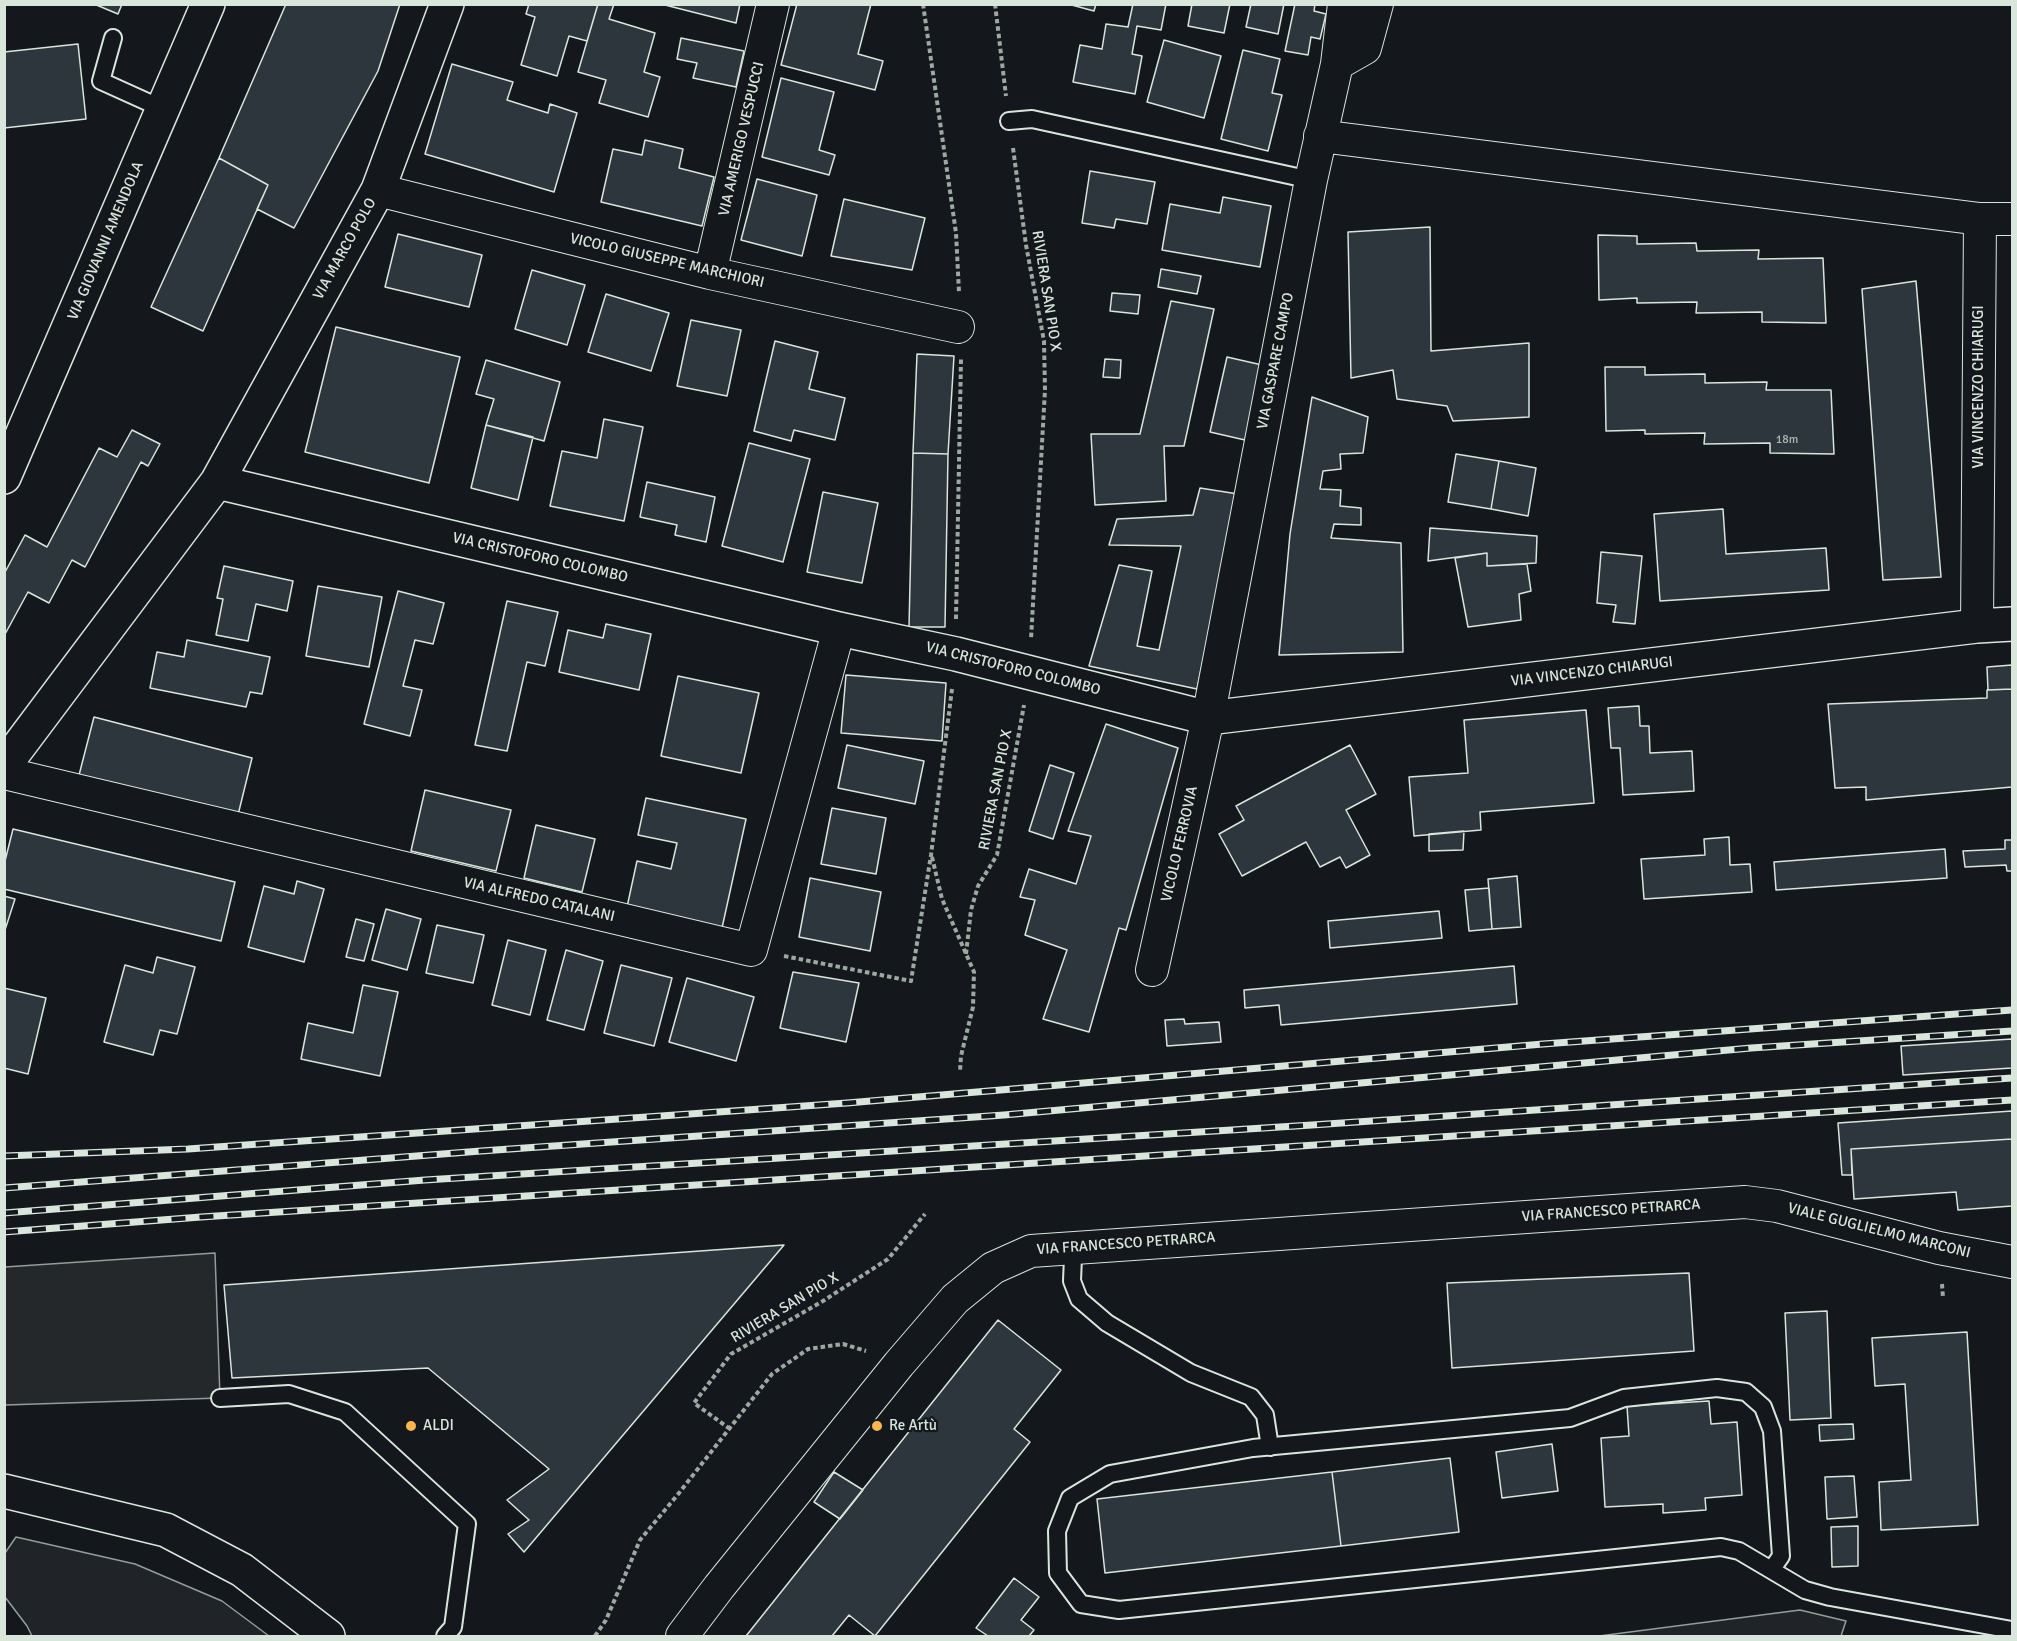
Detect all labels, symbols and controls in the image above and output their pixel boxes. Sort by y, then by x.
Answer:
street label: VIA AMERIGO VESPUCCI [715,60,769,218]
street label: VIA GIOVANNI AMENDOLA [64,159,148,323]
street label: VIA MARCO POLO [310,195,380,303]
street label: RIVIERA SAN PIO X [1028,229,1064,353]
street label: VICOLO GIUSEPPE MARCHIORI [568,230,766,292]
street label: VIA GASPARE CAMPO [1254,291,1298,431]
street label: VIA VINCENZO CHIARUGI [1970,305,1988,469]
house number: 18m [1776,433,1798,447]
street label: VIA CRISTOFORO COLOMBO [451,529,629,587]
street label: VIA CRISTOFORO COLOMBO [924,639,1102,699]
street label: VIA VINCENZO CHIARUGI [1510,653,1674,691]
street label: RIVIERA SAN PIO X [975,728,1017,852]
street label: VICOLO FERROVIA [1158,784,1202,904]
street label: VIA ALFREDO CATALANI [461,874,617,926]
street label: VIA FRANCESCO PETRARCA [1521,1196,1701,1226]
street label: VIALE GUGLIELMO MARCONI [1786,1200,1972,1262]
street label: VIA FRANCESCO PETRARCA [1036,1229,1216,1259]
street label: RIVIERA SAN PIO X [728,1269,842,1347]
place label: ALDI [423,1417,454,1435]
place label: Re Artù [889,1417,937,1435]
marker: ALDI [404,1419,418,1433]
marker: Re Artù [870,1419,884,1433]

